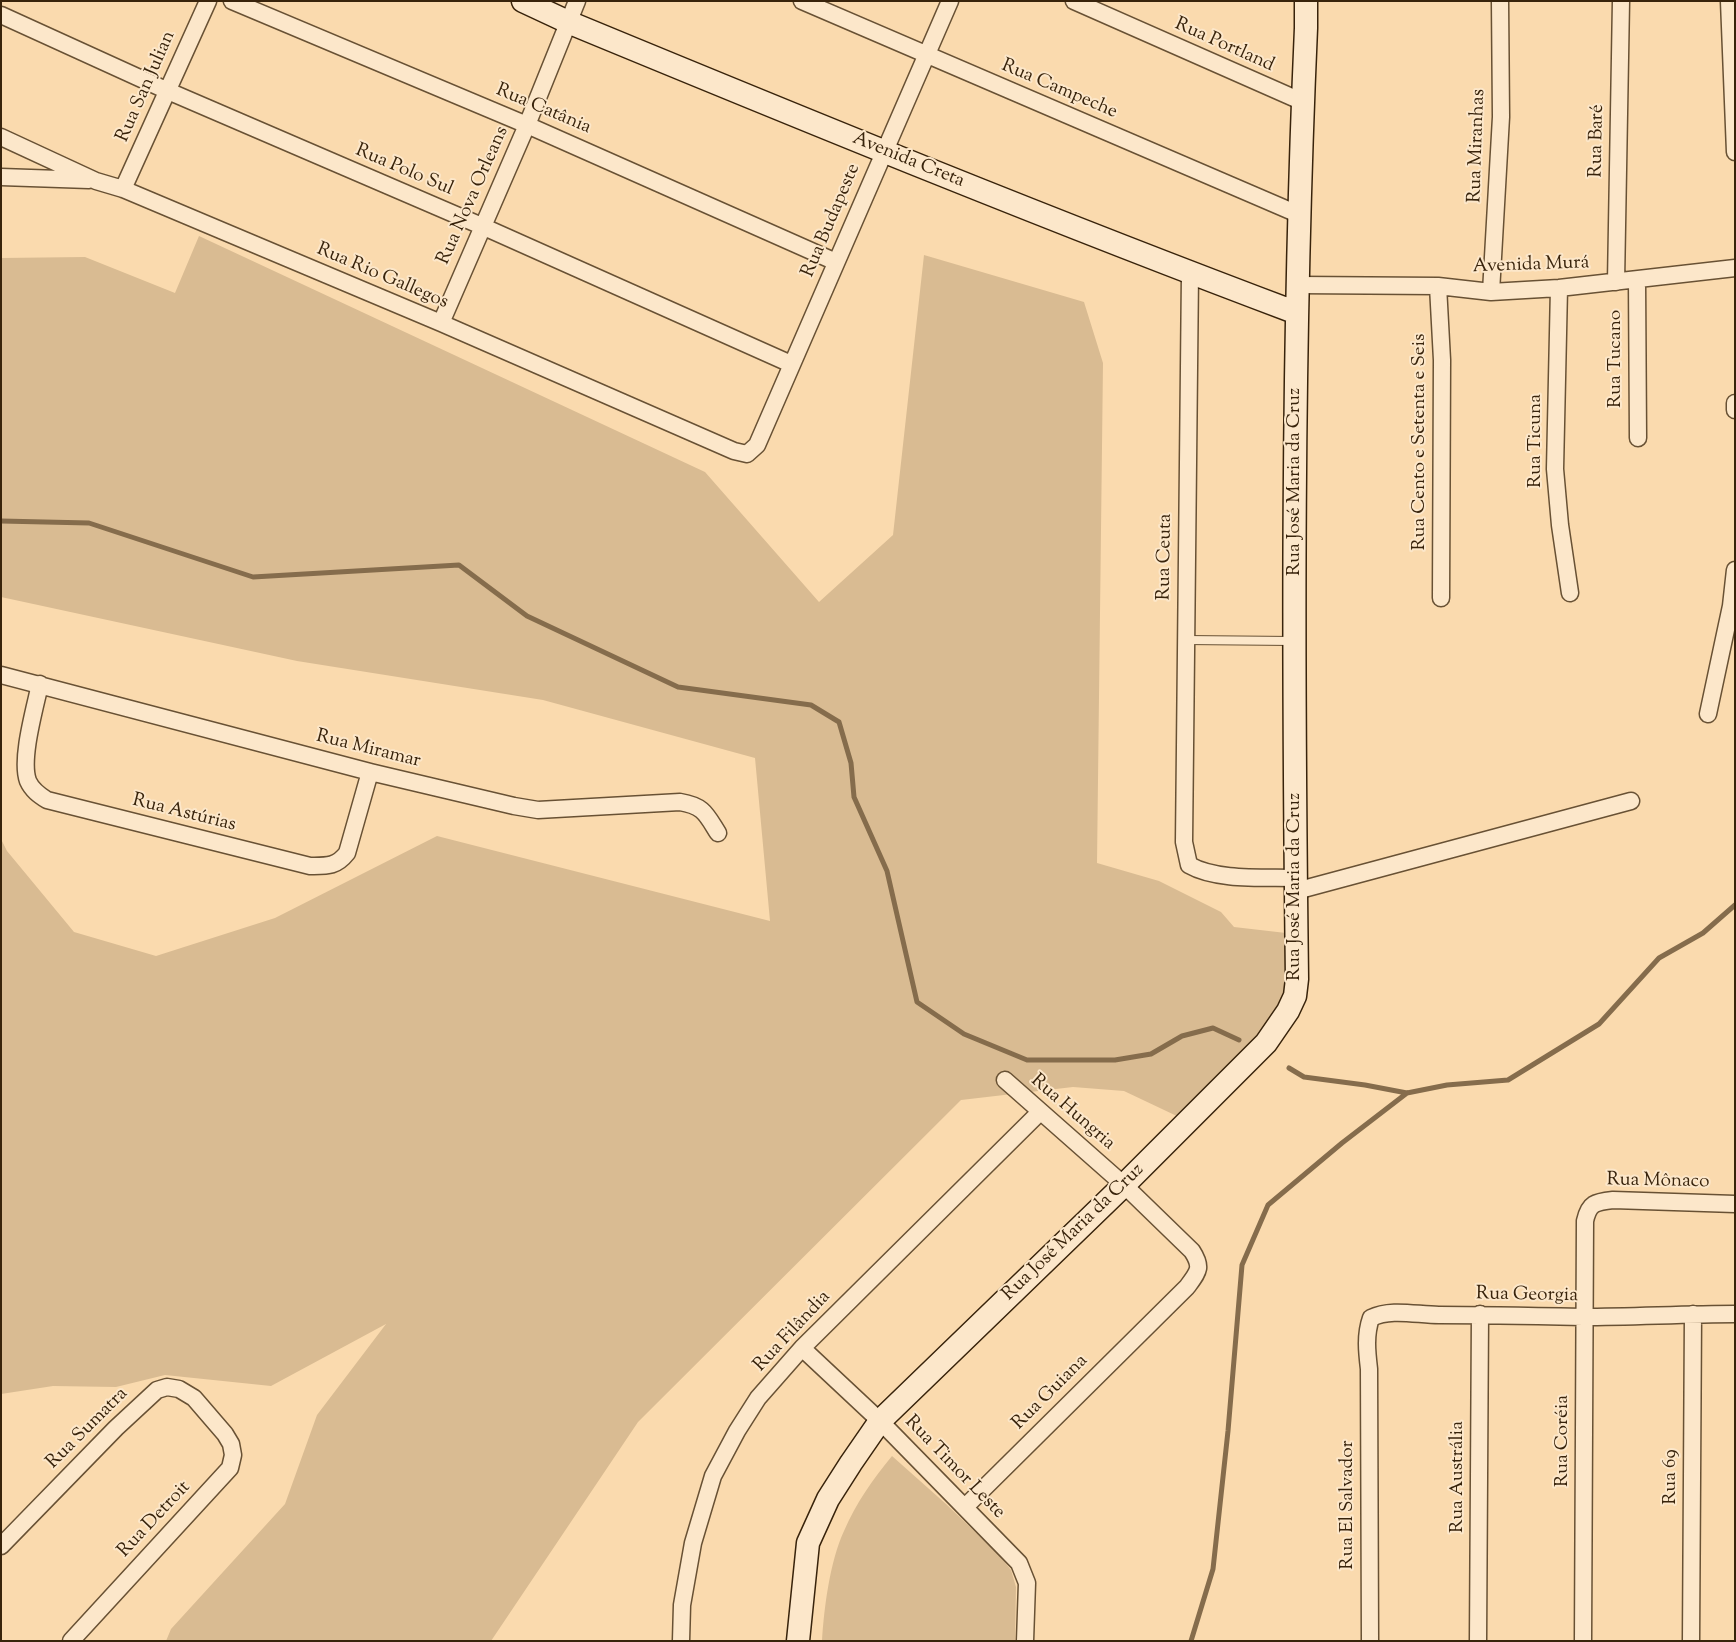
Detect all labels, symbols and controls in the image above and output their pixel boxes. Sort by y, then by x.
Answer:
street label: Rua Portland [1171,14,1277,78]
street label: Rua San Julian [112,28,182,146]
street label: Rua Campeche [998,55,1120,125]
street label: Rua Catânia [492,80,594,140]
street label: Rua Miranhas [1465,89,1491,203]
street label: Rua Baré [1586,104,1610,178]
street label: Rua Nova Orleans [433,123,515,269]
street label: Avenida Creta [849,128,967,194]
street label: Rua Polo Sul [352,140,456,202]
street label: Rua Budapeste [798,161,866,281]
street label: Rua Rio Gallegos [313,239,451,315]
street label: Avenida Murá [1472,253,1590,279]
street label: Rua Tucano [1606,310,1628,408]
street label: Rua Cento e Setenta e Seis [1410,333,1432,551]
street label: Rua José Maria da Cruz [1285,388,1307,576]
street label: Rua Ticuna [1526,394,1548,488]
street label: Rua Ceuta [1154,513,1178,601]
street label: Rua Miramar [313,726,423,774]
street label: Rua Astúrias [130,790,238,838]
street label: Rua José Maria da Cruz [1285,793,1307,981]
street label: Rua Hungria [1025,1070,1119,1156]
street label: Rua José Maria da Cruz [998,1159,1150,1307]
street label: Rua Mônaco [1606,1170,1710,1194]
street label: Rua Georgia [1476,1284,1578,1308]
street label: Rua Filândia [750,1287,836,1377]
street label: Rua Guiana [1008,1350,1094,1436]
street label: Rua Sumatra [43,1384,133,1474]
street label: Rua Coréia [1553,1395,1575,1487]
street label: Rua Timor Leste [899,1412,1009,1524]
street label: Rua Austrália [1448,1421,1470,1533]
street label: Rua El Salvador [1338,1440,1360,1570]
street label: Rua 69 [1661,1449,1683,1505]
street label: Rua Detroit [114,1477,196,1563]

